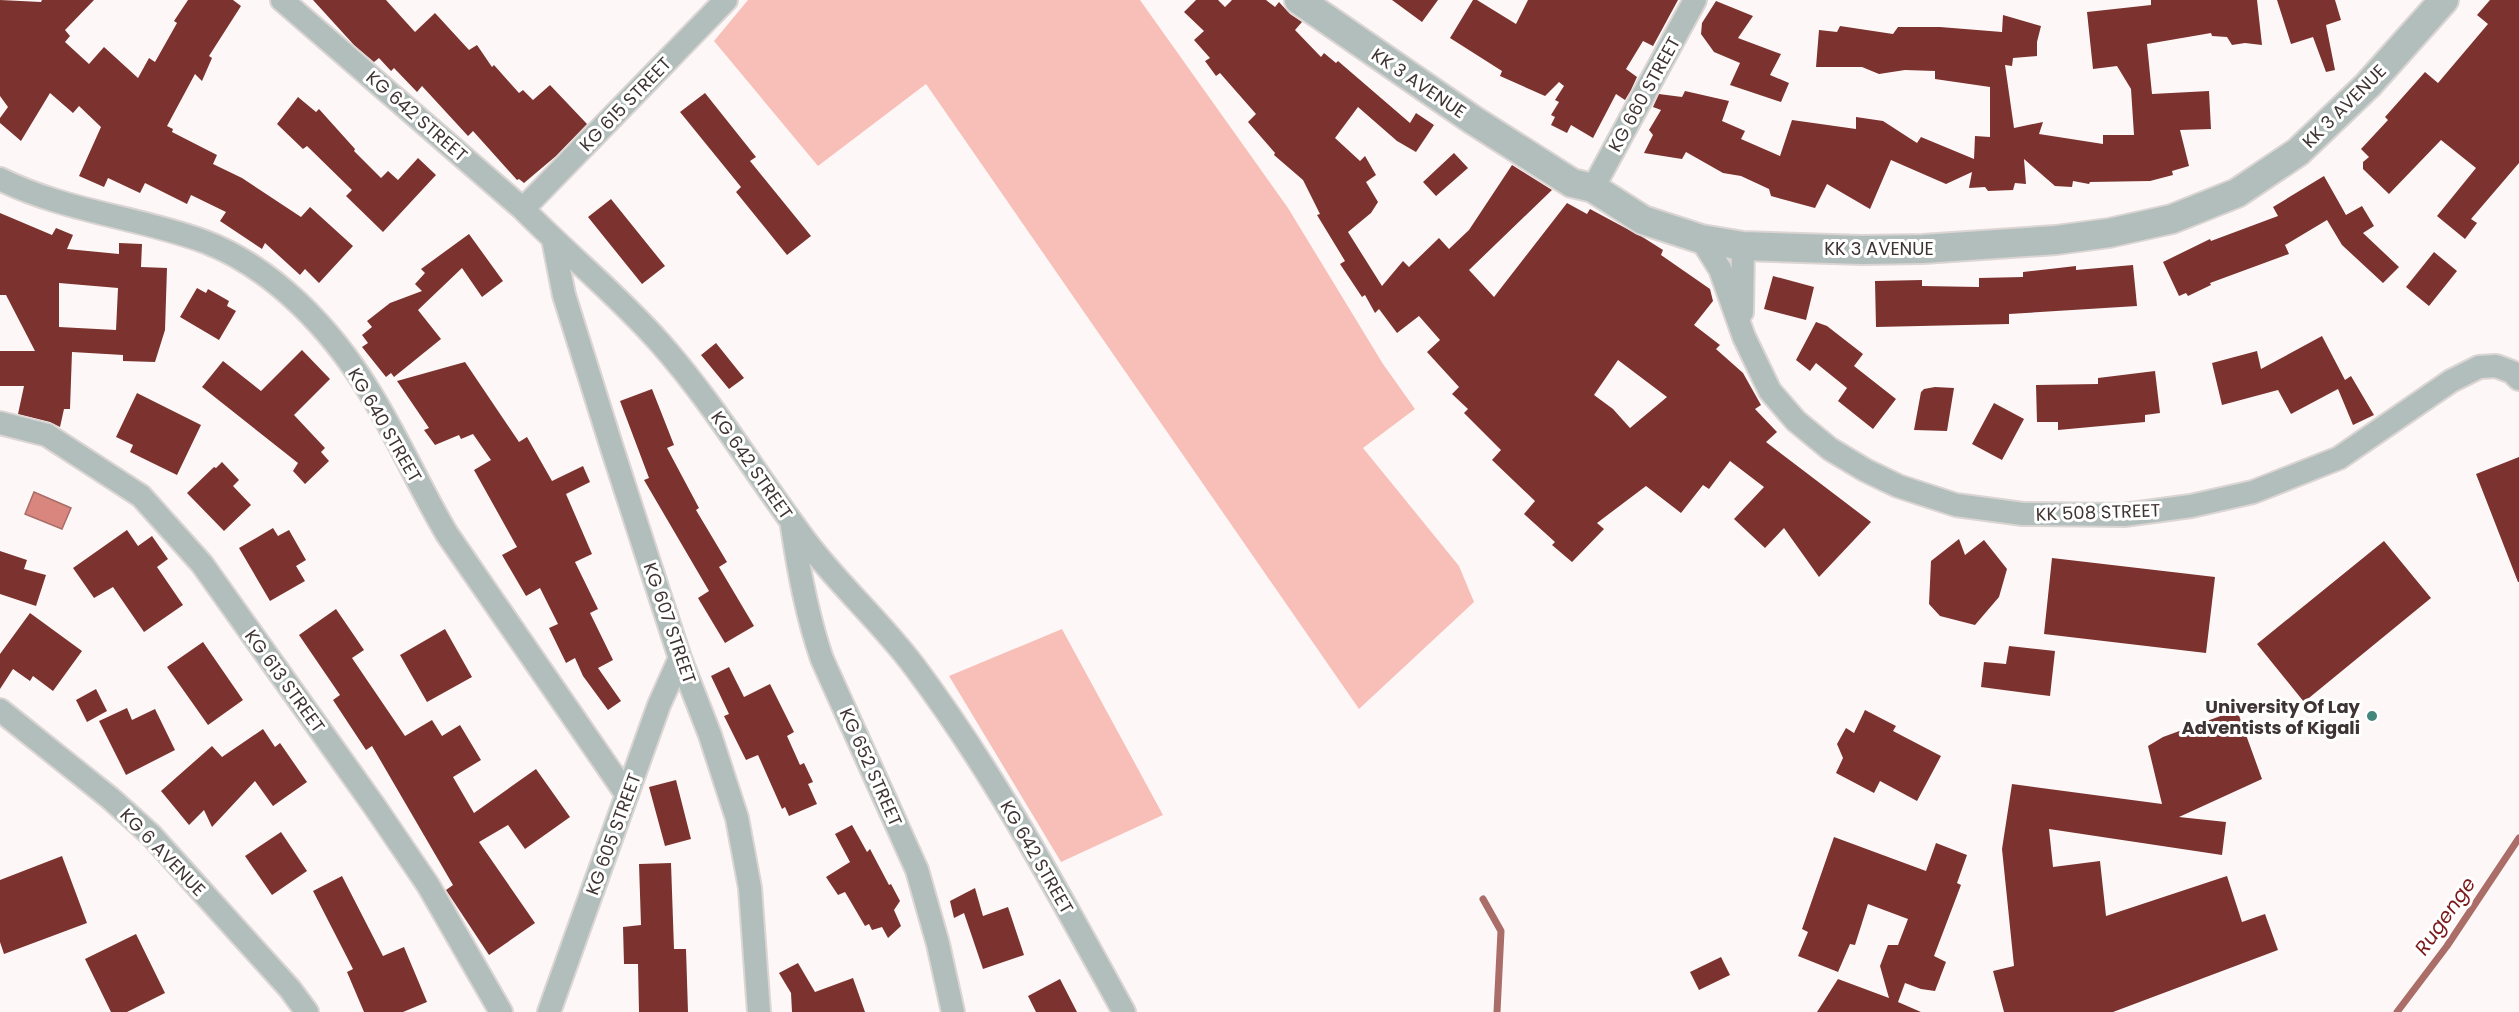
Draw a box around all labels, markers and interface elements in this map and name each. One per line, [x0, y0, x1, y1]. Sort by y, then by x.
street label: KG 660 STREET [1602, 32, 1686, 156]
street label: KK 3 AVENUE [1367, 42, 1471, 124]
street label: KG 615 STREET [574, 51, 677, 157]
street label: KK 3 AVENUE [2296, 58, 2392, 154]
street label: KG 642 STREET [361, 65, 473, 167]
street label: KK 3 AVENUE [1824, 236, 1934, 261]
street label: KG 640 STREET [342, 363, 428, 487]
street label: KG 642 STREET [705, 406, 799, 524]
street label: KK 508 STREET [2035, 497, 2161, 527]
street label: KG 607 STREET [638, 559, 702, 687]
street label: KG 613 STREET [239, 624, 331, 738]
place label: University Of Lay Adventists of Kigali [2182, 694, 2361, 740]
street label: KG 652 STREET [834, 704, 908, 830]
marker: University Of Lay Adventists of Kigali [2365, 709, 2379, 723]
street label: KG 605 STREET [579, 769, 647, 898]
street label: KG 642 STREET [994, 796, 1080, 918]
street label: KG 6 AVENUE [115, 803, 211, 901]
water label: Rugenge [2408, 871, 2482, 961]

